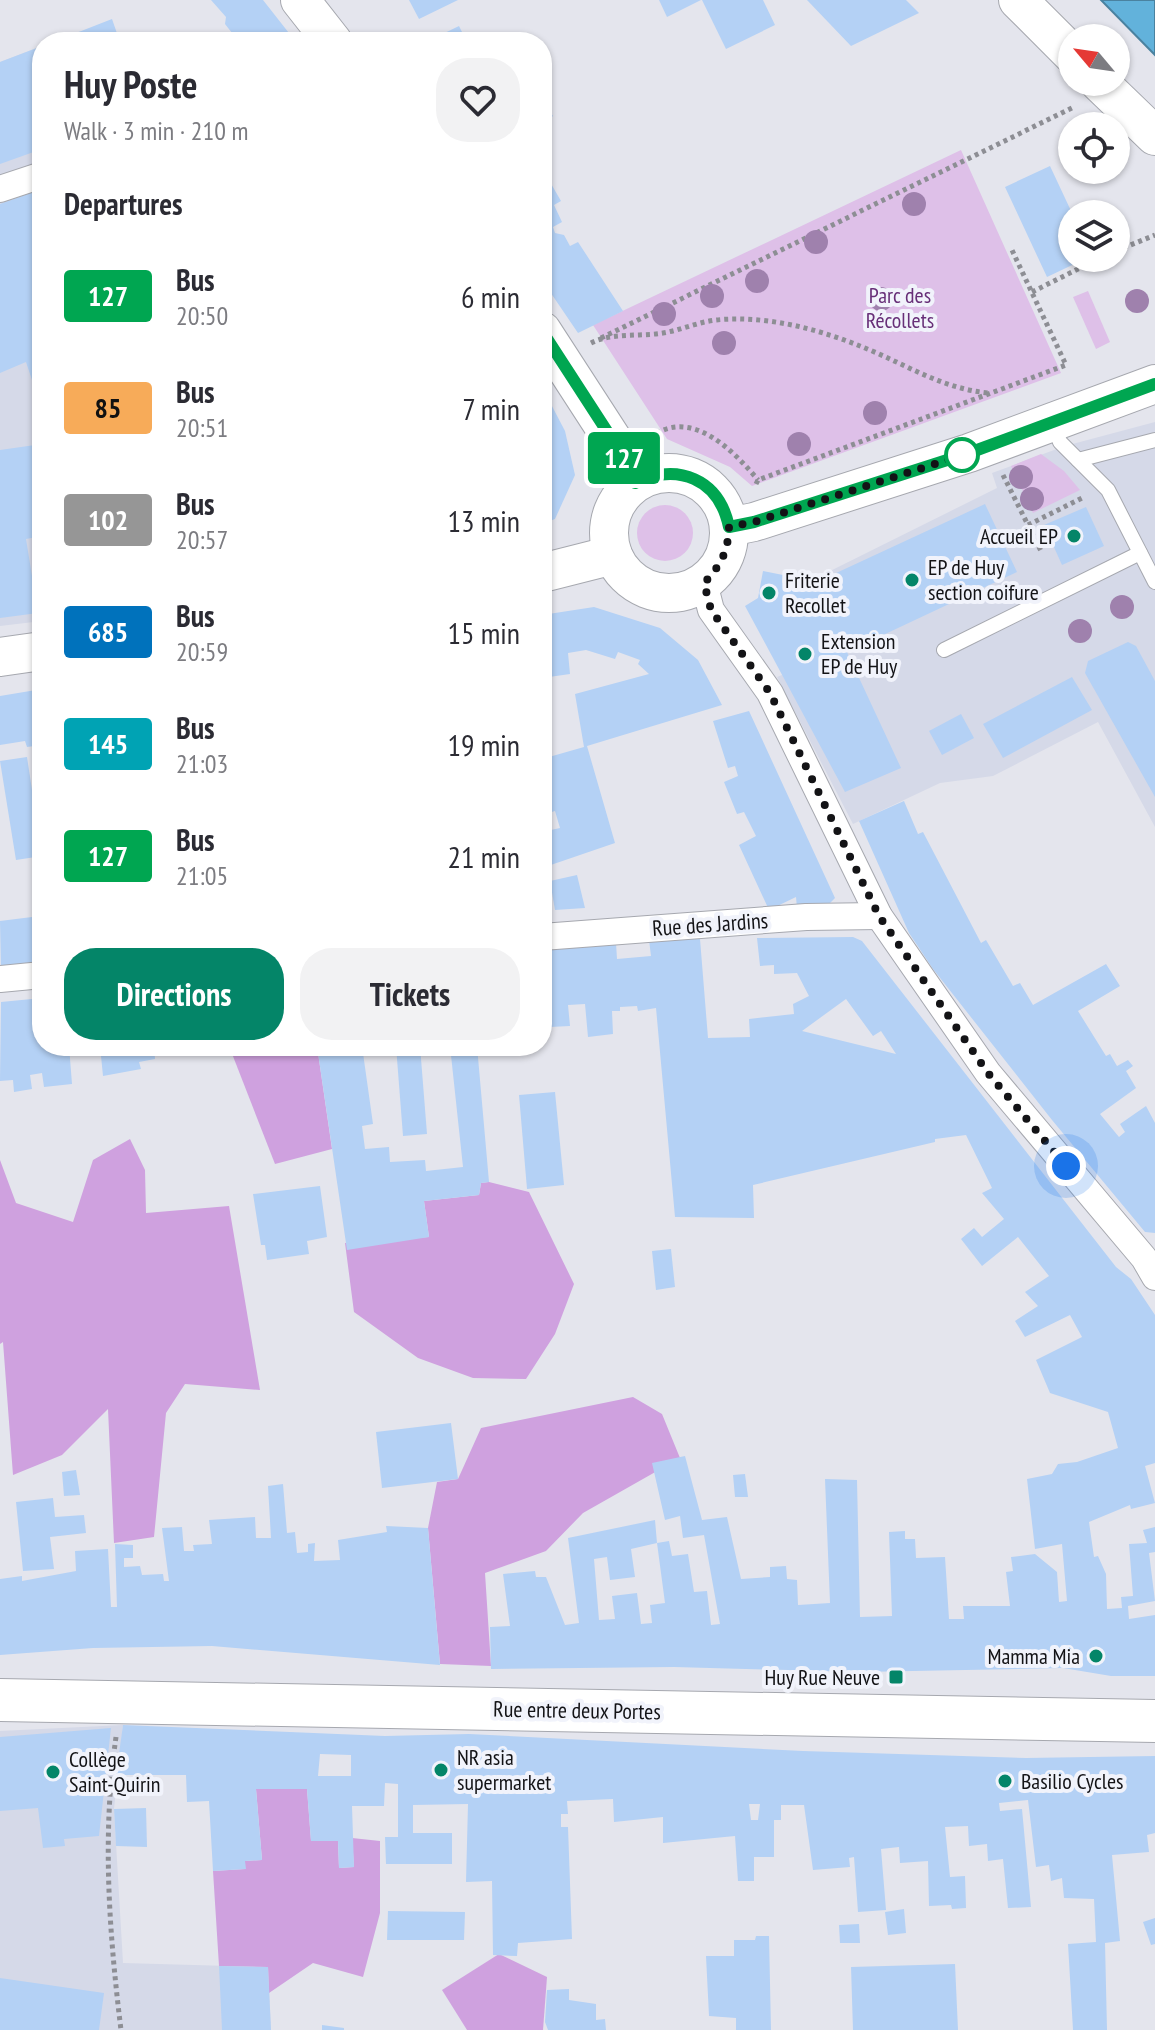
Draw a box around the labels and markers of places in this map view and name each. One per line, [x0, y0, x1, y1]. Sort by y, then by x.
unlabelled marker [945, 438, 979, 472]
place label: Accueil EP [980, 522, 1058, 550]
marker: Accueil EP [1065, 527, 1083, 545]
place label: EP de Huy section coifure [928, 553, 1039, 606]
place label: Friterie Recollet [785, 566, 846, 619]
marker: EP de Huy section coifure [903, 571, 921, 589]
marker: Friterie Recollet [760, 584, 778, 602]
place label: Extension EP de Huy [821, 627, 898, 680]
marker: Extension EP de Huy [796, 645, 814, 663]
place label: Mamma Mia [987, 1642, 1080, 1670]
marker: Mamma Mia [1087, 1647, 1105, 1665]
place label: Huy Rue Neuve [764, 1663, 880, 1691]
marker: Huy Rue Neuve [887, 1668, 905, 1686]
place label: NR asia supermarket [457, 1743, 551, 1796]
place label: Collège Saint-Quirin [69, 1745, 160, 1798]
marker: NR asia supermarket [432, 1761, 450, 1779]
marker: Collège Saint-Quirin [44, 1763, 62, 1781]
place label: Basilio Cycles [1021, 1767, 1123, 1795]
marker: Basilio Cycles [996, 1772, 1014, 1790]

